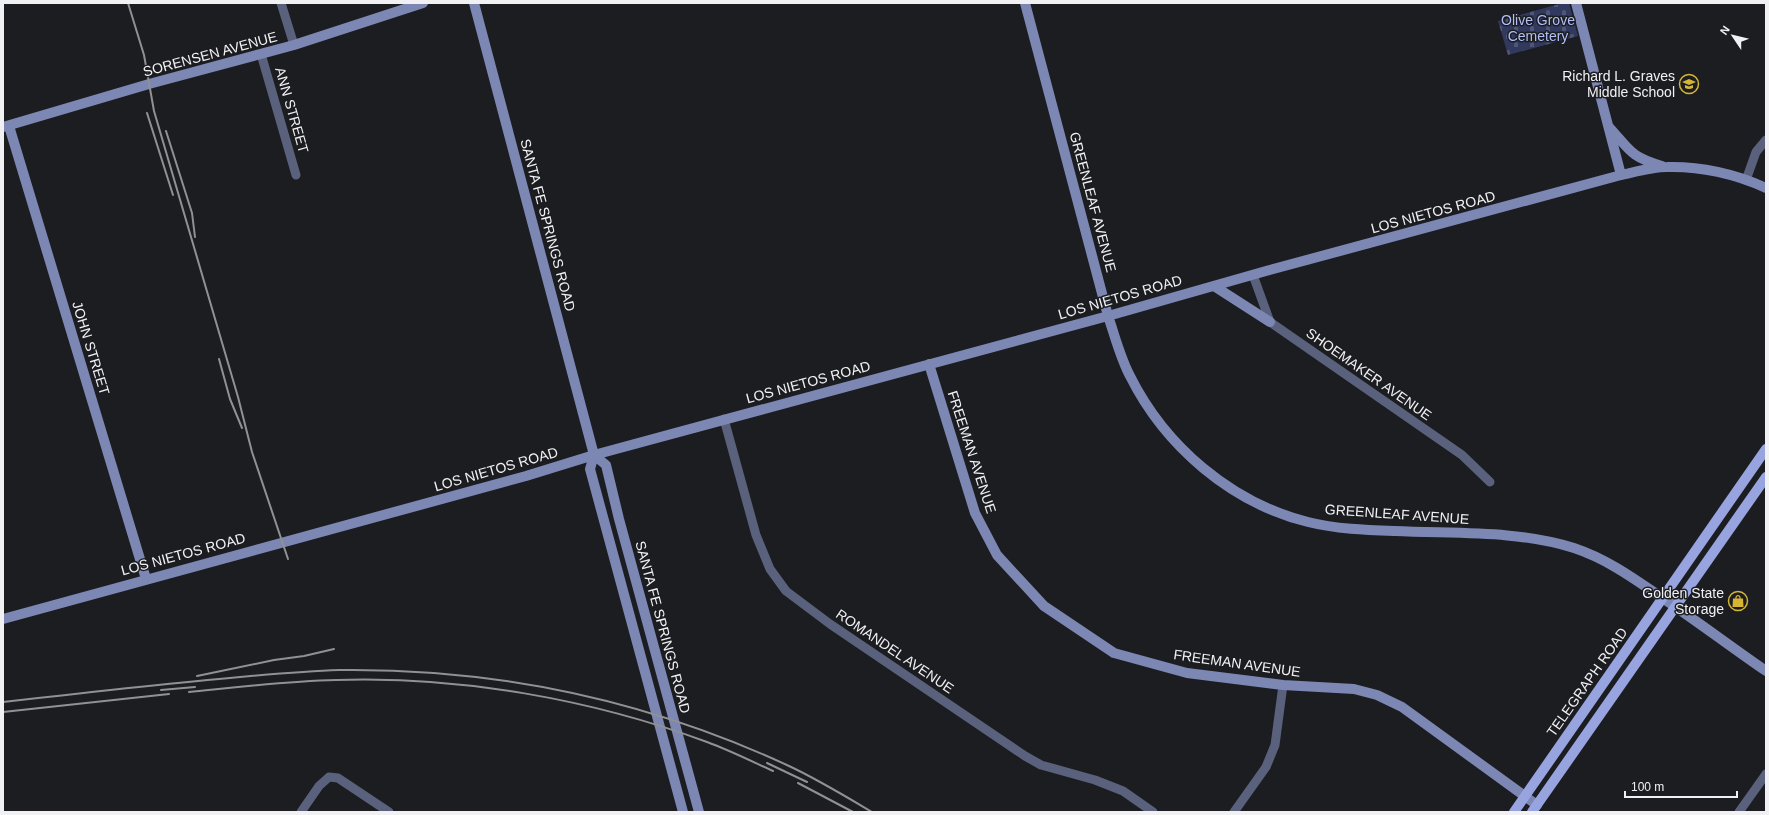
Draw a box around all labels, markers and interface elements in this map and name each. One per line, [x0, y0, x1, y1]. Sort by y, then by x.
park label: Olive Grove Cemetery [1501, 12, 1575, 44]
north arrow [1713, 16, 1753, 56]
text: N [1718, 24, 1732, 37]
street label: SORENSEN AVENUE [141, 28, 279, 80]
street label: ANN STREET [272, 65, 312, 155]
place label: Richard L. Graves Middle School [1562, 68, 1675, 100]
school or university icon: Richard L. Graves Middle School [1678, 73, 1700, 95]
street label: GREENLEAF AVENUE [1067, 130, 1119, 274]
street label: SANTA FE SPRINGS ROAD [517, 137, 579, 313]
street label: LOS NIETOS ROAD [1369, 188, 1497, 236]
street label: LOS NIETOS ROAD [1056, 272, 1184, 322]
street label: JOHN STREET [69, 299, 113, 397]
street label: SHOEMAKER AVENUE [1303, 325, 1435, 423]
street label: LOS NIETOS ROAD [744, 358, 872, 406]
street label: FREEMAN AVENUE [945, 389, 999, 515]
street label: LOS NIETOS ROAD [432, 444, 560, 494]
street label: GREENLEAF AVENUE [1324, 501, 1470, 527]
street label: LOS NIETOS ROAD [119, 530, 247, 578]
street label: SANTA FE SPRINGS ROAD [632, 539, 694, 715]
place label: Golden State Storage [1642, 585, 1724, 617]
shop icon: Golden State Storage [1727, 590, 1749, 612]
street label: ROMANDEL AVENUE [833, 606, 957, 696]
street label: TELEGRAPH ROAD [1543, 625, 1631, 739]
street label: FREEMAN AVENUE [1172, 646, 1302, 680]
scale bar [1625, 773, 1737, 799]
text: 100 m [1631, 780, 1664, 794]

